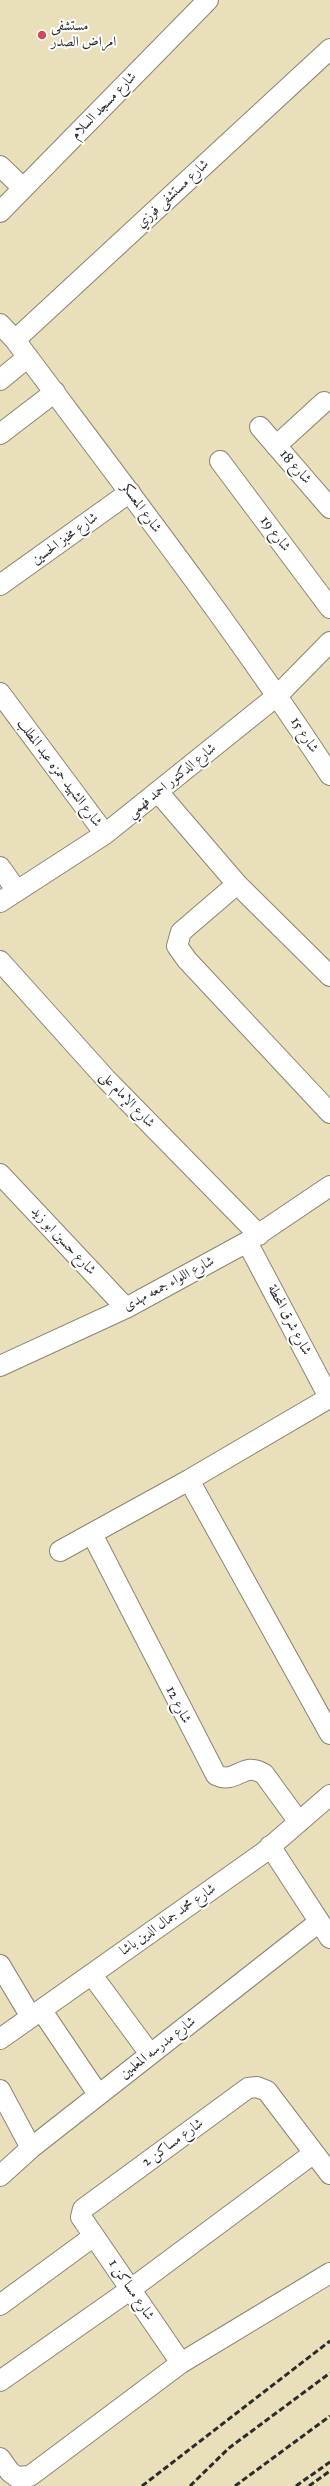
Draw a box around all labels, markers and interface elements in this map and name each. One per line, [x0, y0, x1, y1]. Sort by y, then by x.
place label: مستشفى امراض الصدر [51, 19, 116, 52]
marker: مستشفى امراض الصدر [36, 29, 48, 41]
street label: شارع مسجد السلام [68, 69, 140, 143]
street label: شارع مستشفى فوزي [133, 156, 213, 232]
street label: شارع 18 [275, 446, 315, 488]
street label: شارع المعسكر [117, 480, 165, 536]
street label: شارع مخبز الحسين [28, 509, 102, 569]
street label: شارع 19 [256, 513, 294, 555]
street label: شارع 15 [286, 714, 322, 756]
street label: شارع الشهيد حمزه عبد المطلب [13, 715, 105, 831]
street label: شارع الدكتور احمد فهمي [124, 740, 220, 822]
street label: شارع الإمام على [96, 1068, 158, 1132]
street label: شارع حسين ابو زيد [27, 1203, 99, 1279]
street label: شارع اللواء جمعه مهدى [121, 1253, 217, 1315]
street label: شارع شرق المحطة [263, 1282, 315, 1358]
street label: شارع 12 [161, 1683, 195, 1727]
street label: شارع محمد جمال الدين باشا [117, 1880, 219, 1960]
street label: شارع مدرسه المعلمين [117, 2013, 199, 2083]
street label: شارع مساكن 2 [139, 2115, 207, 2171]
street label: شارع مساكن 1 [104, 2256, 158, 2324]

